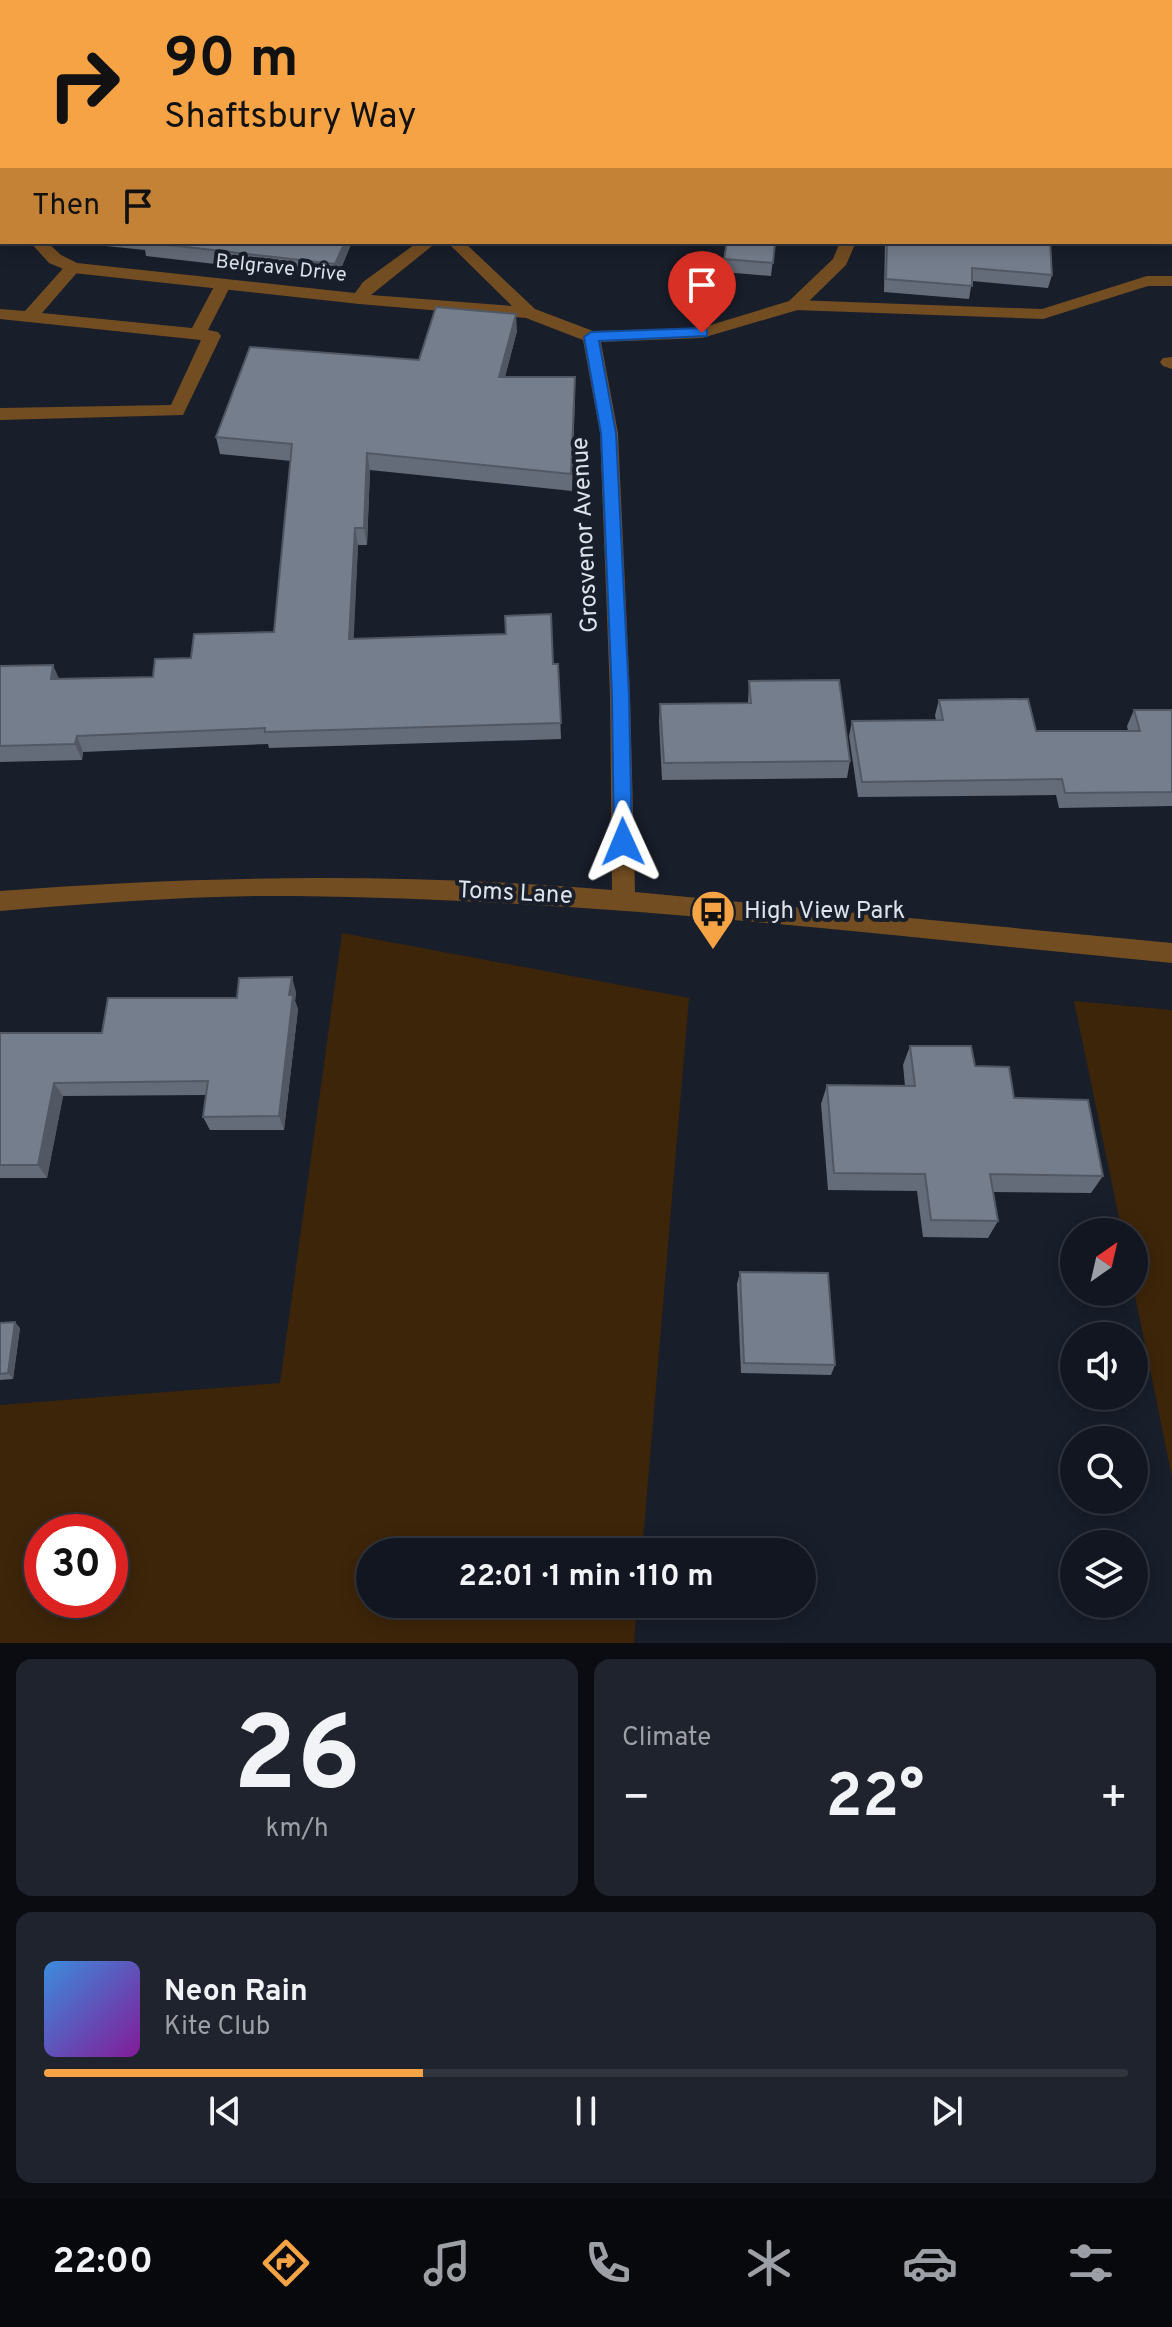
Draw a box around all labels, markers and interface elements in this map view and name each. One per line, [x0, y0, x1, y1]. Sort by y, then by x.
text: 90 m [164, 26, 299, 96]
icon: right [32, 32, 136, 136]
text: Shaftsbury Way [164, 95, 417, 141]
icon: arrive [116, 184, 160, 228]
text: Then [32, 188, 100, 225]
street label: Belgrave Drive [214, 249, 348, 289]
pin [668, 251, 736, 333]
icon: arrive [680, 263, 724, 307]
street label: Grosvenor Avenue [566, 436, 606, 634]
position arrow [581, 800, 665, 884]
street label: Toms Lane [457, 876, 573, 912]
bus stop icon: High View Park [689, 888, 737, 951]
place label: High View Park [744, 897, 905, 927]
north arrow [1060, 1218, 1148, 1306]
map controls [1060, 1218, 1148, 1618]
button: sound [1060, 1322, 1148, 1410]
button: search [1060, 1426, 1148, 1514]
speed limit sign: 30 [24, 1514, 128, 1618]
button: layers [1060, 1530, 1148, 1618]
text: 22:01 · 1 min · 110 m [458, 1559, 714, 1596]
text: 26 [233, 1695, 361, 1827]
text: Climate [622, 1722, 711, 1755]
text: 22° [826, 1762, 924, 1838]
text: − [622, 1772, 650, 1828]
text: + [1100, 1772, 1128, 1828]
text: km/h [265, 1813, 329, 1846]
text: Neon Rain [164, 1974, 308, 2011]
text: Kite Club [164, 2011, 270, 2044]
icon: previous [203, 2089, 247, 2133]
icon: pause [564, 2089, 608, 2133]
icon: next [925, 2089, 969, 2133]
icon: directions [258, 2235, 314, 2291]
icon: music [419, 2235, 475, 2291]
icon: phone [580, 2235, 636, 2291]
icon: climate [741, 2235, 797, 2291]
icon: car [902, 2235, 958, 2291]
icon: filters [1063, 2235, 1119, 2291]
text: 22:00 [53, 2240, 153, 2286]

